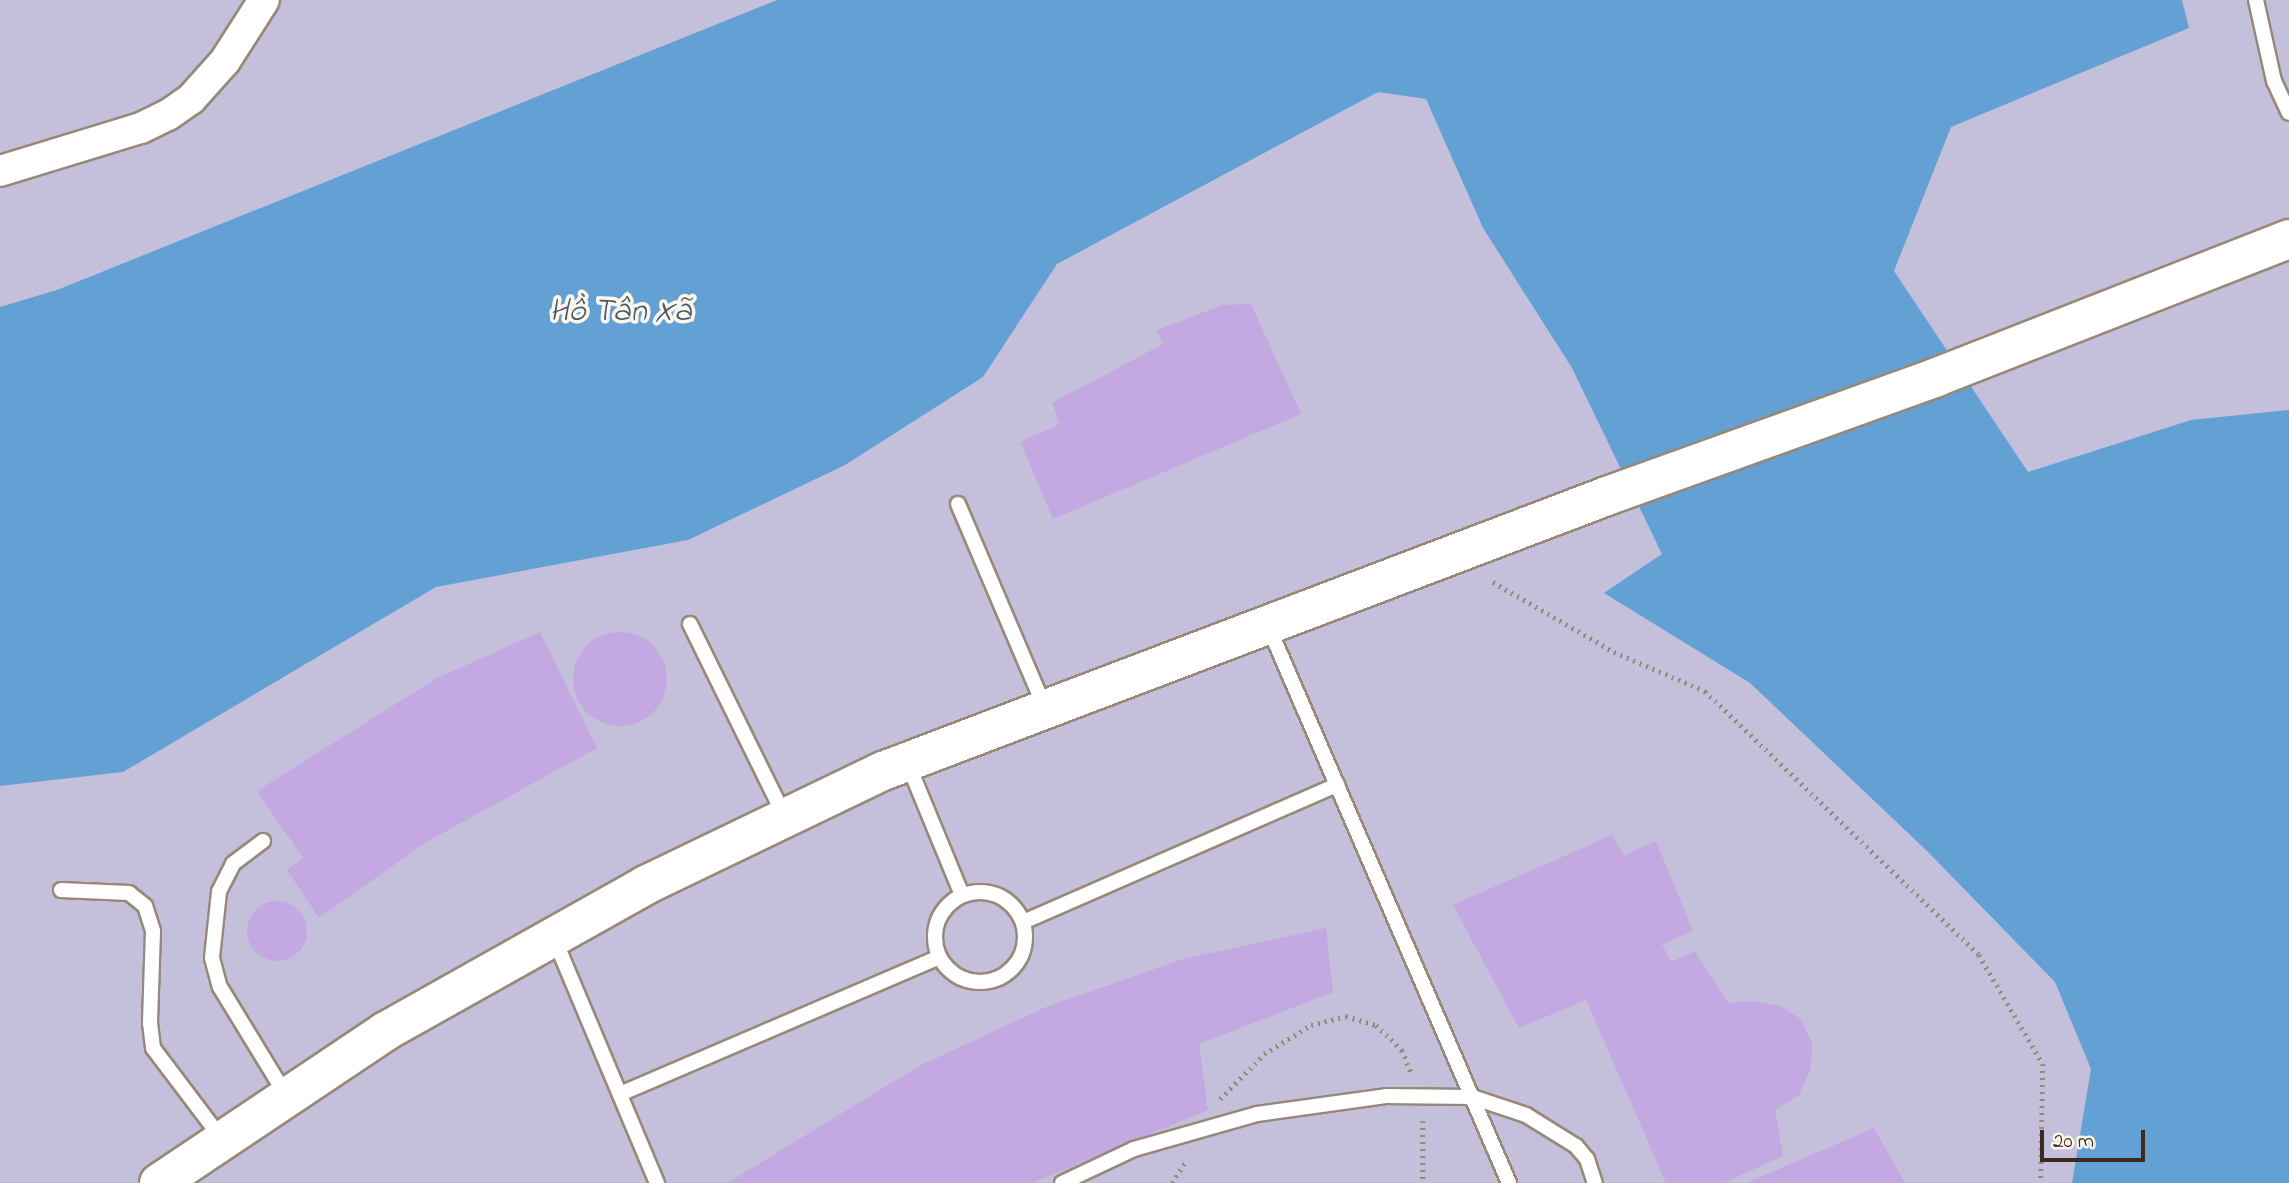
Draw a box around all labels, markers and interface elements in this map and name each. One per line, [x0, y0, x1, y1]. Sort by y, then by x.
water label: Hồ Tân Xã [549, 293, 691, 333]
scale bar [2044, 1116, 2149, 1160]
text: 20 m [2053, 1127, 2094, 1157]

